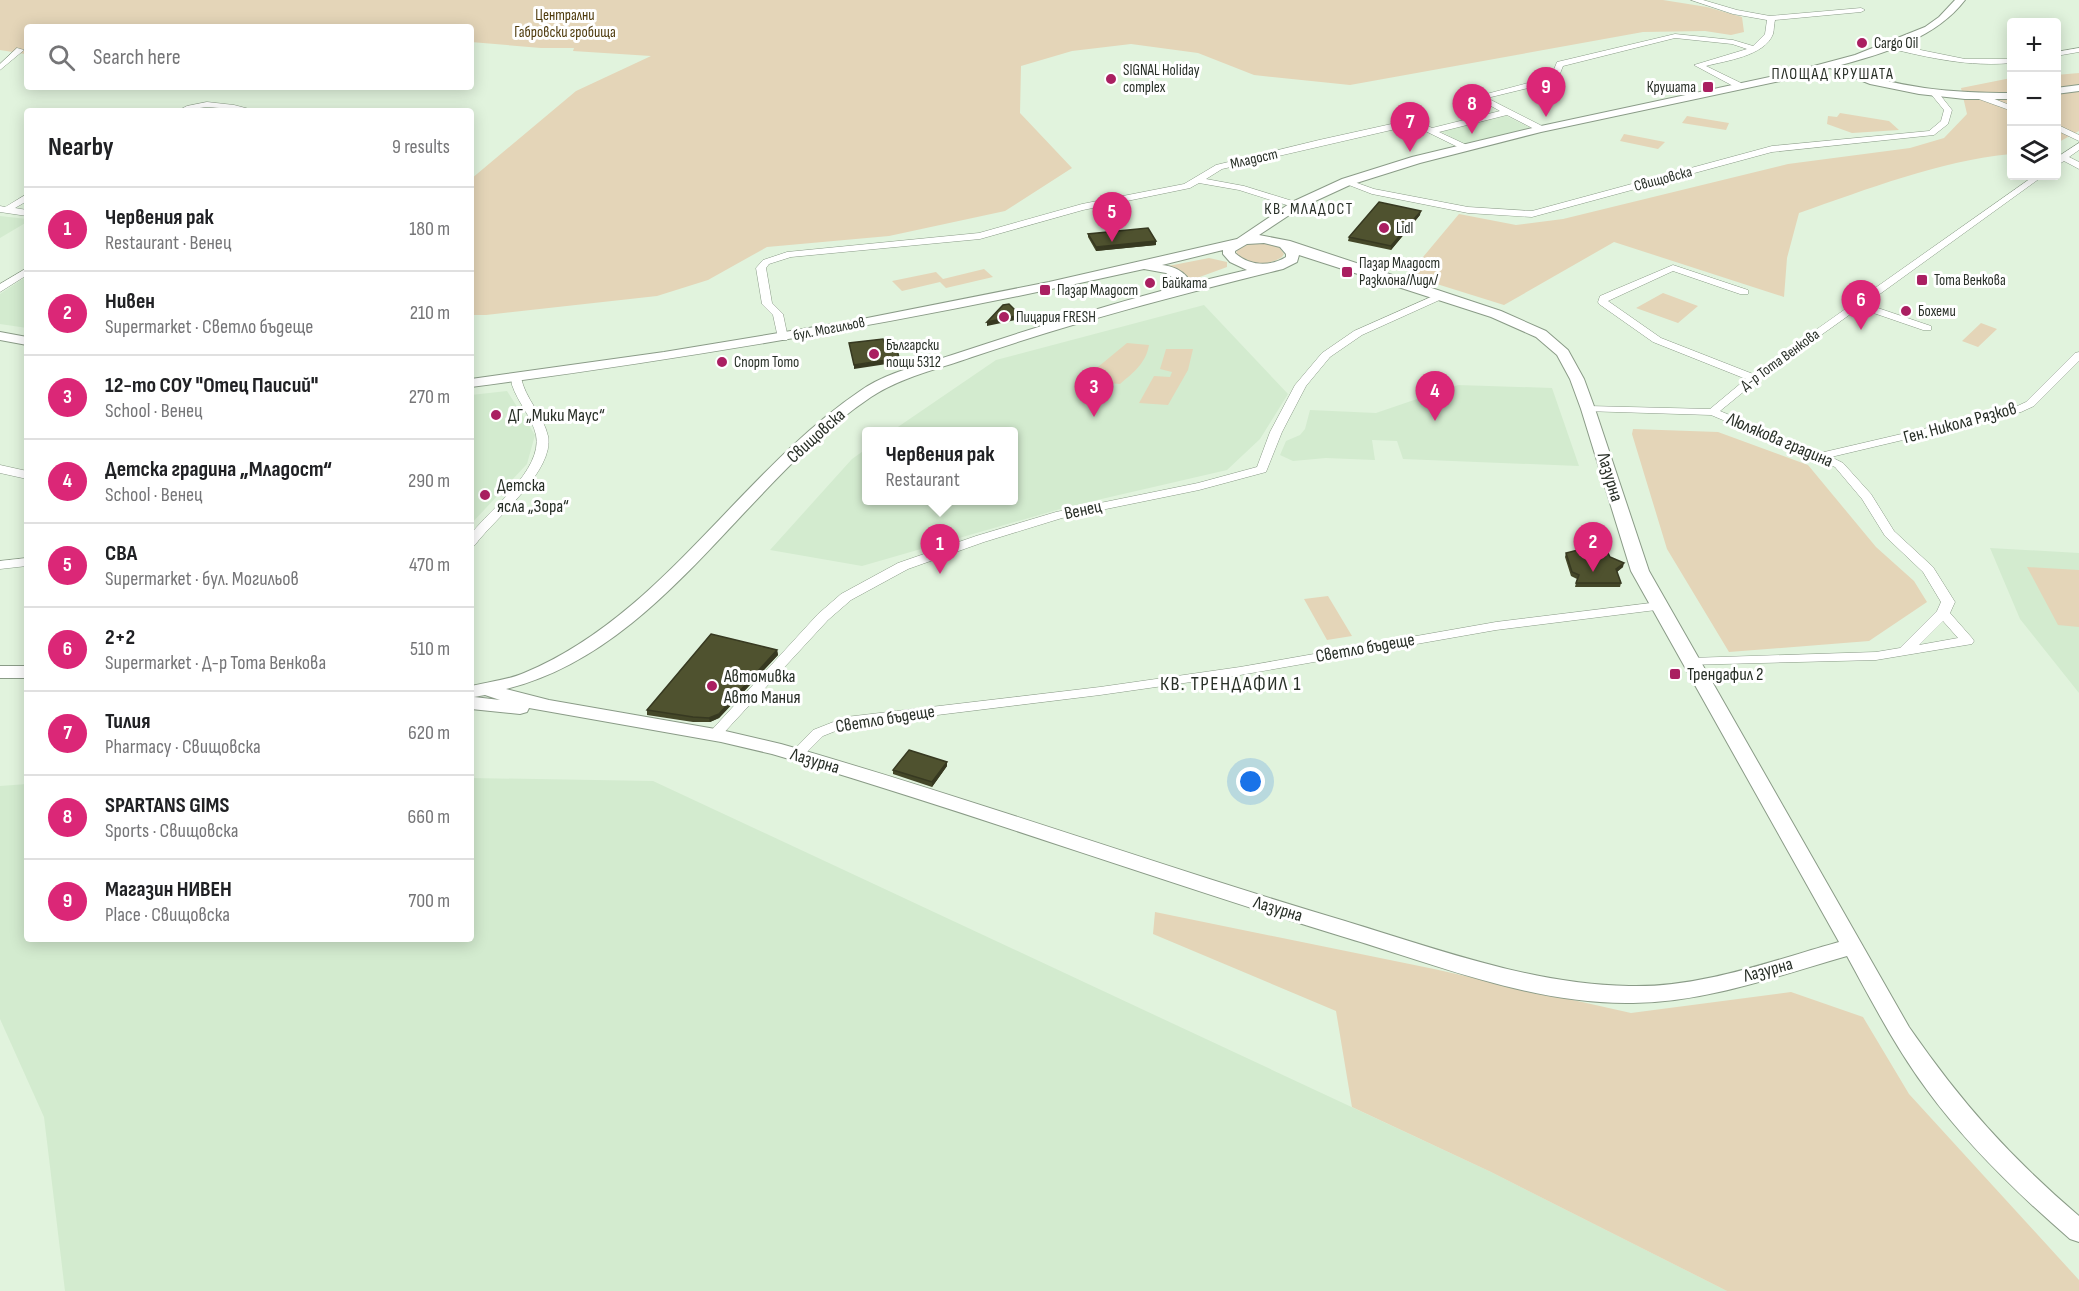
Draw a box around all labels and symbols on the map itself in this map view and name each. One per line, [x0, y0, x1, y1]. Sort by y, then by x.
park label: Централни Габровски гробища [514, 6, 616, 42]
place label: Cargo Oil [1874, 34, 1918, 53]
marker: Cargo Oil [1855, 36, 1869, 50]
place label: SIGNAL Holiday complex [1123, 61, 1200, 97]
district label: ПЛОЩАД КРУШАТА [1772, 65, 1894, 84]
pin: 9 [1526, 68, 1566, 117]
marker: SIGNAL Holiday complex [1104, 72, 1118, 86]
place label: Крушата [1647, 78, 1696, 97]
marker: Крушата [1701, 80, 1715, 94]
pin: 8 [1452, 84, 1492, 134]
pin: 7 [1390, 102, 1430, 152]
street label: Младост [1228, 144, 1280, 174]
street label: Свищовска [1632, 162, 1694, 196]
pin: 5 [1092, 192, 1132, 242]
district label: КВ. МЛАДОСТ [1264, 200, 1354, 219]
place label: Lidl [1396, 219, 1413, 238]
marker: Lidl [1377, 221, 1391, 235]
place label: Пазар Младост Разклона/Лидл/ [1359, 254, 1440, 290]
marker: Пазар Младост Разклона/Лидл/ [1340, 265, 1354, 279]
place label: Тота Венкова [1934, 271, 2006, 290]
marker: Тота Венкова [1915, 273, 1929, 287]
place label: Байката [1162, 274, 1208, 293]
marker: Байката [1143, 276, 1157, 290]
pin: 6 [1842, 280, 1880, 330]
place label: Пазар Младост [1057, 281, 1138, 300]
marker: Пазар Младост [1038, 283, 1052, 297]
place label: Бохеми [1918, 302, 1956, 321]
marker: Бохеми [1899, 304, 1913, 318]
place label: Пицария FRESH [1016, 308, 1096, 327]
marker: Пицария FRESH [997, 310, 1011, 324]
street label: бул. Могильов [792, 313, 866, 345]
street label: Д-р Тота Венкова [1737, 325, 1823, 395]
place label: Български пощи 5312 [886, 336, 941, 372]
marker: Български пощи 5312 [867, 347, 881, 361]
place label: Спорт Тото [734, 353, 799, 372]
marker: Спорт Тото [715, 355, 729, 369]
pin: 3 [1074, 368, 1114, 417]
pin: 4 [1416, 372, 1454, 421]
street label: Ген. Никола Рязков [1901, 398, 2019, 448]
street label: Свищовска [783, 404, 849, 468]
place label: ДГ „Мики Маус“ [508, 405, 605, 426]
marker: ДГ „Мики Маус“ [489, 408, 503, 422]
street label: Люлякова градина [1723, 408, 1836, 472]
street label: Лазурна [1592, 449, 1627, 504]
place label: Детска ясла „Зора“ [497, 475, 569, 517]
marker: Детска ясла „Зора“ [478, 488, 492, 502]
street label: Венец [1062, 496, 1104, 524]
pin: 2 [1574, 522, 1612, 572]
pin: 1 [920, 524, 960, 574]
street label: Светло бъдеще [1314, 629, 1416, 667]
place label: Трендафил 2 [1687, 664, 1763, 685]
place label: Автомивка Авто Мания [723, 666, 801, 708]
marker: Трендафил 2 [1668, 667, 1682, 681]
district label: КВ. ТРЕНДАФИЛ 1 [1160, 672, 1302, 696]
marker: Автомивка Авто Мания [705, 679, 719, 693]
street label: Светло бъдеще [834, 701, 936, 737]
street label: Лазурна [787, 743, 842, 778]
your location [1236, 767, 1265, 796]
street label: Лазурна [1250, 891, 1305, 926]
street label: Лазурна [1740, 953, 1795, 987]

